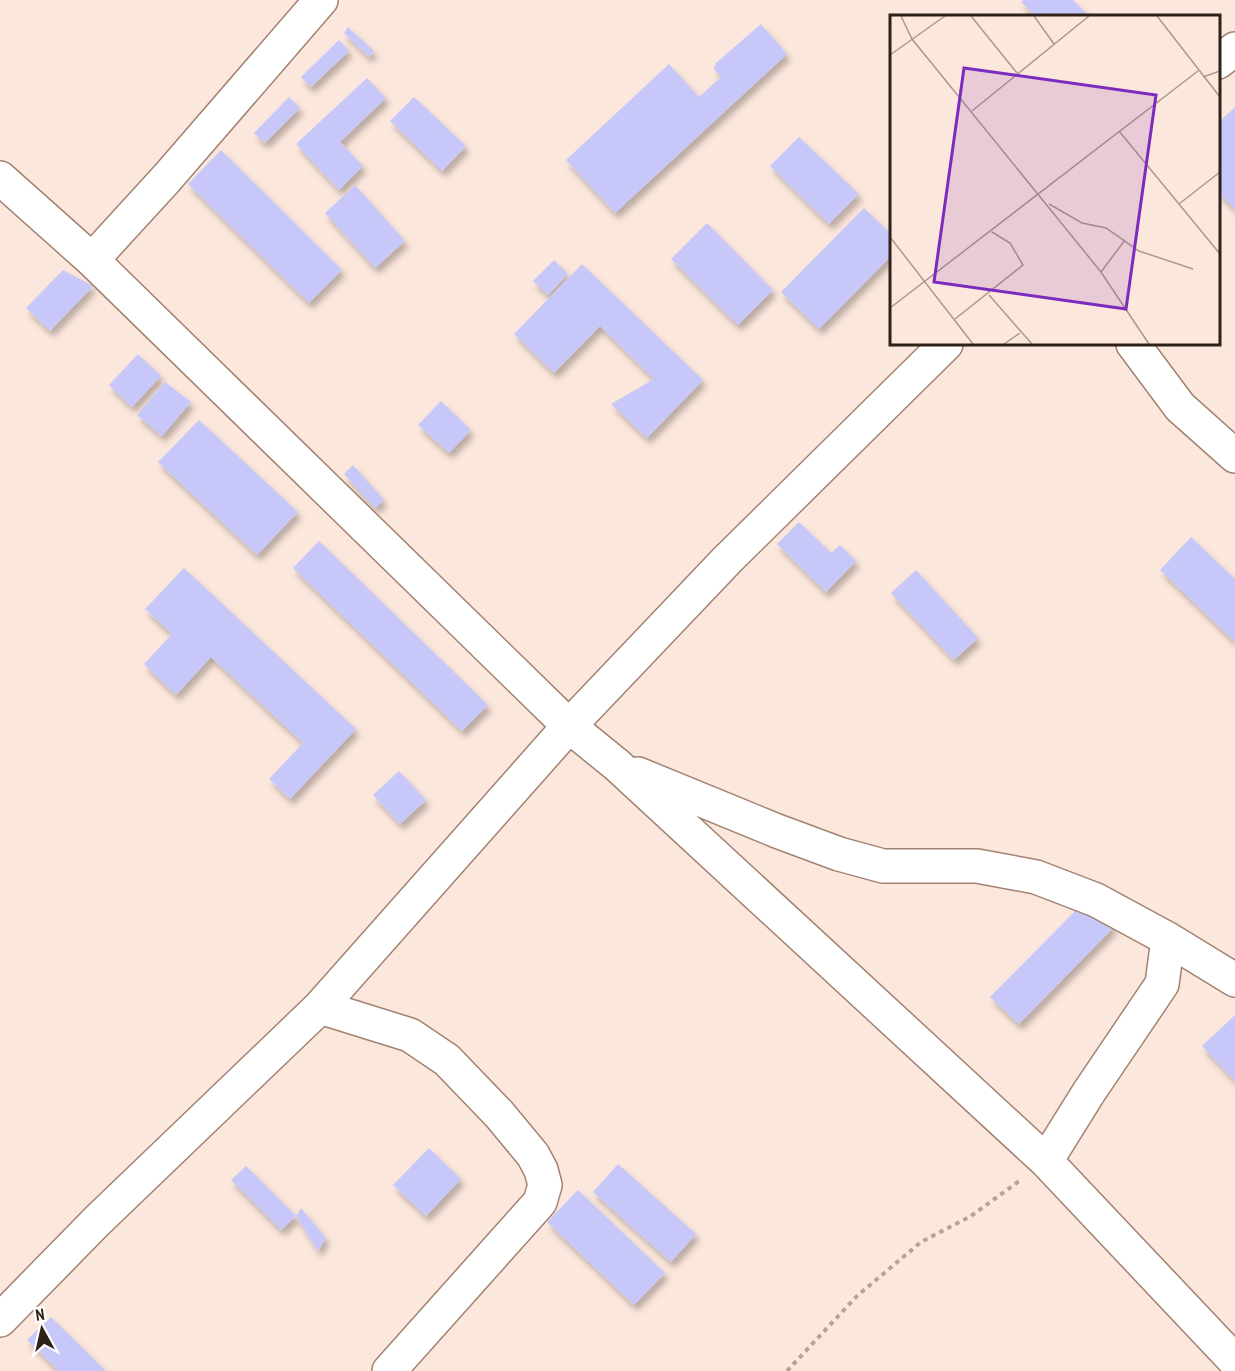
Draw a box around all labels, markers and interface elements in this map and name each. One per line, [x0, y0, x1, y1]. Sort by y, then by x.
inset map [890, 15, 1220, 345]
north arrow [12, 1299, 72, 1359]
text: N [34, 1304, 46, 1325]

